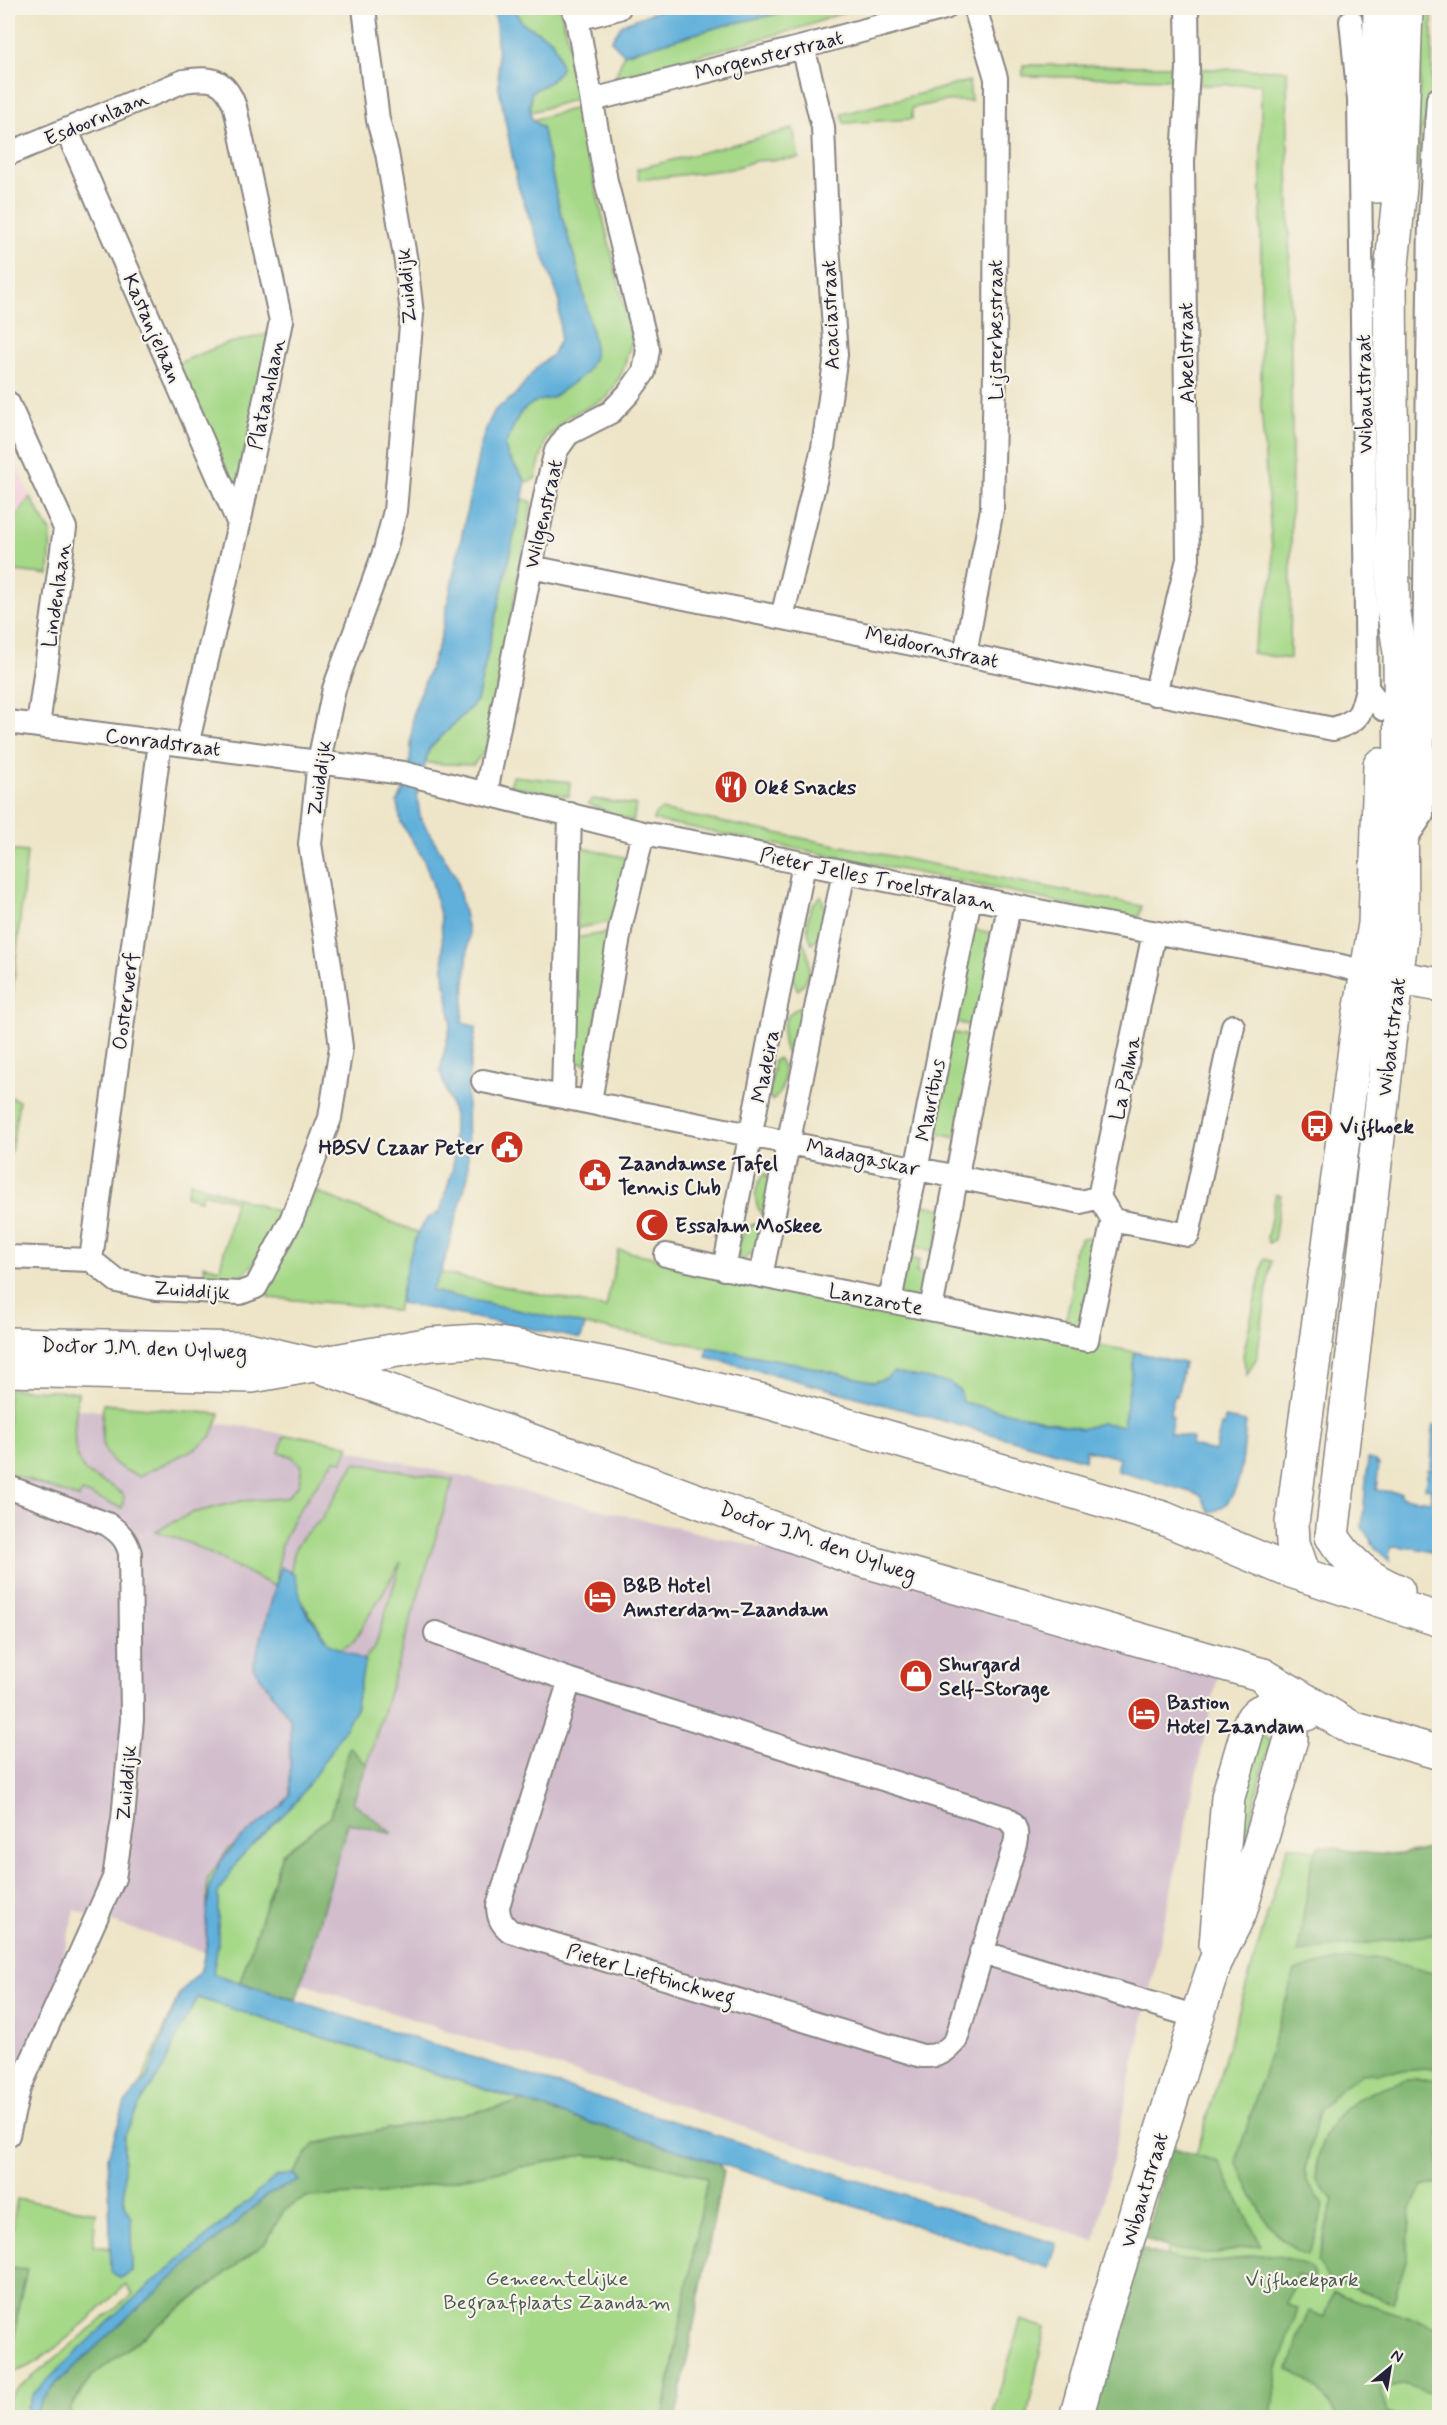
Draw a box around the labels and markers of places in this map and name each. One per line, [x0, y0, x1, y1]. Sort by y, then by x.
restaurant icon: Oké Snacks [713, 769, 749, 805]
place label: Oké Snacks [754, 774, 857, 802]
bus stop icon: Vijfhoek [1299, 1108, 1335, 1144]
place label: Vijfhoek [1340, 1113, 1414, 1141]
public building icon: HBSV Czaar Peter [489, 1129, 525, 1165]
place label: HBSV Czaar Peter [319, 1134, 484, 1162]
place label: Zaandamse Tafel Tennis Club [618, 1150, 778, 1202]
public building icon: Zaandamse Tafel Tennis Club [577, 1157, 613, 1193]
mosque icon: Essalam Moskee [634, 1207, 670, 1243]
place label: Essalam Moskee [675, 1212, 822, 1240]
place label: B&B Hotel Amsterdam-Zaandam [623, 1572, 829, 1624]
hotel icon: B&B Hotel Amsterdam-Zaandam [582, 1579, 618, 1615]
place label: Shurgard Self-Storage [939, 1651, 1050, 1703]
shop icon: Shurgard Self-Storage [898, 1658, 934, 1694]
place label: Bastion Hotel Zaandam [1167, 1689, 1305, 1741]
hotel icon: Bastion Hotel Zaandam [1126, 1696, 1162, 1732]

